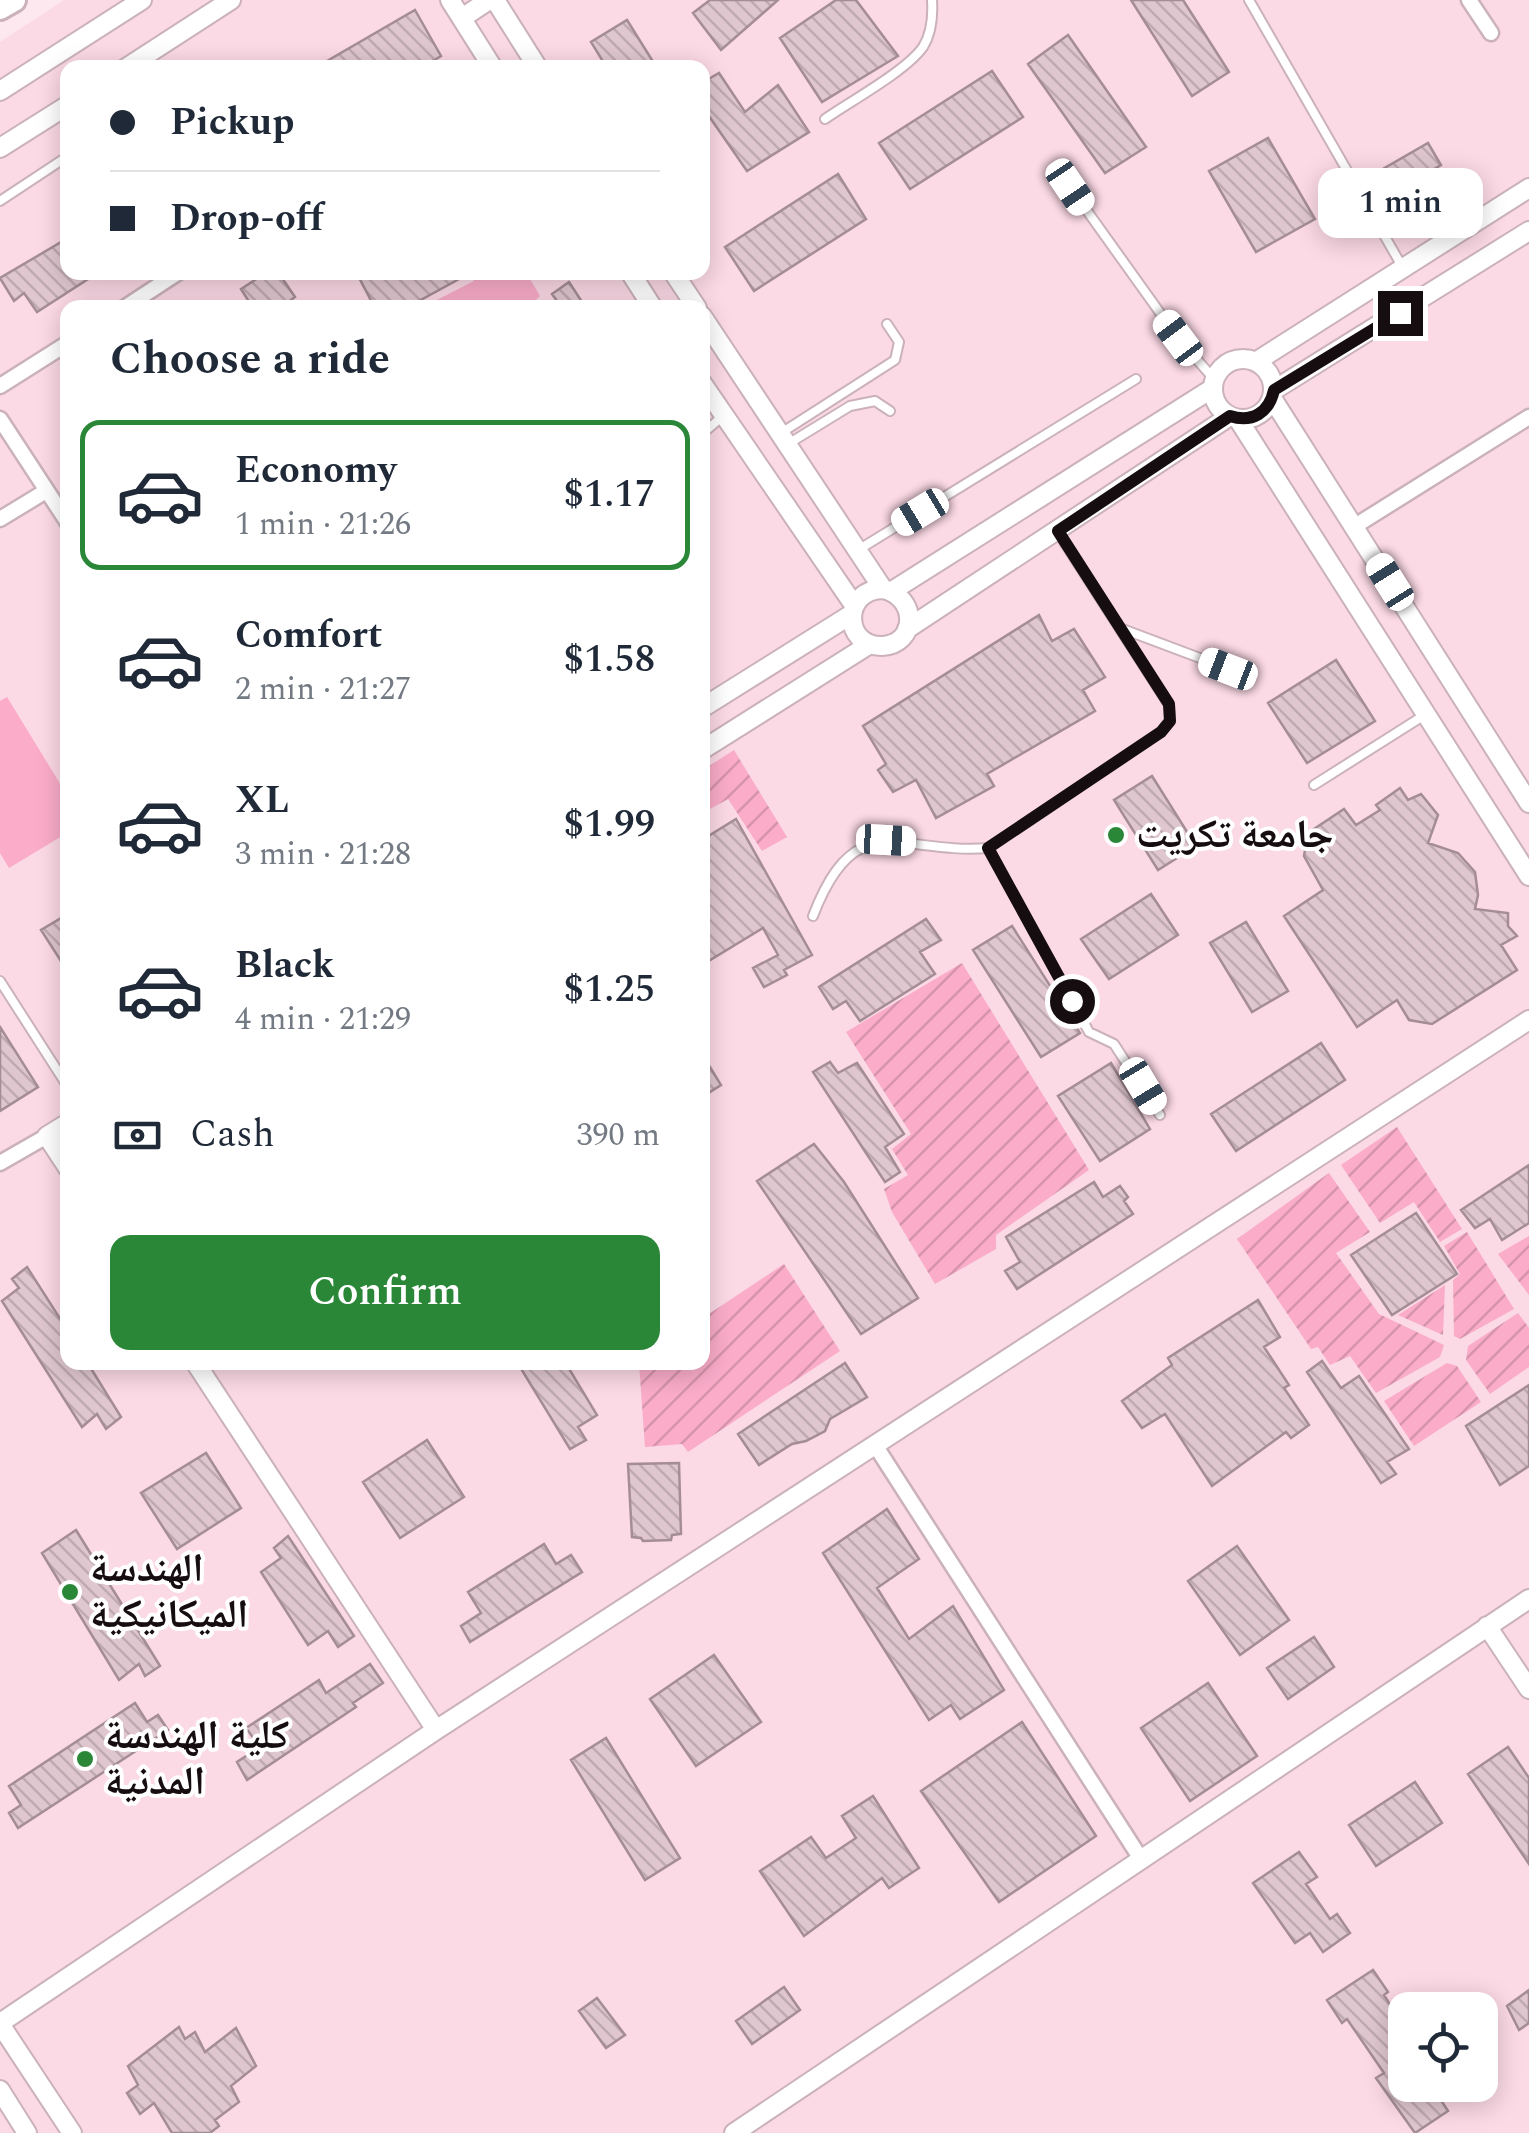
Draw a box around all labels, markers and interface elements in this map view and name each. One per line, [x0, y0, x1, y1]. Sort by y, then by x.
text: Pickup [170, 94, 294, 152]
car [1041, 154, 1099, 220]
callout: 1 min [1318, 168, 1482, 238]
text: 1 min [1359, 178, 1442, 227]
text: Drop-off [170, 190, 324, 248]
route end [1378, 291, 1423, 336]
car [1148, 305, 1208, 371]
text: Choose a ride [110, 325, 390, 394]
text: Economy [235, 442, 396, 500]
icon: car [115, 450, 205, 540]
text: $1.17 [564, 466, 655, 524]
car [887, 484, 953, 540]
text: 1 min · 21:26 [235, 500, 411, 549]
car [1361, 549, 1419, 615]
text: Comfort [235, 607, 382, 665]
icon: car [115, 615, 205, 705]
text: $1.58 [564, 631, 655, 689]
car [1195, 644, 1261, 694]
text: 2 min · 21:27 [235, 665, 411, 714]
text: XL [235, 772, 289, 830]
icon: car [115, 780, 205, 870]
text: $1.99 [564, 796, 655, 854]
place label: جامعة تكريت [1136, 805, 1334, 866]
car [855, 823, 917, 857]
marker: جامعة تكريت [1105, 824, 1127, 846]
text: 3 min · 21:28 [235, 830, 411, 879]
text: Black [235, 937, 335, 995]
icon: car [115, 945, 205, 1035]
text: $1.25 [564, 961, 655, 1019]
route start [1050, 979, 1095, 1024]
text: 4 min · 21:29 [235, 995, 411, 1044]
car [1115, 1053, 1171, 1119]
text: Cash [190, 1106, 275, 1164]
icon: cash [110, 1108, 165, 1163]
text: 390 m [576, 1111, 660, 1160]
button: Confirm [110, 1235, 660, 1350]
place label: الهندسة الميكانيكية [90, 1539, 248, 1646]
marker: الهندسة الميكانيكية [59, 1581, 81, 1603]
place label: كلية الهندسة المدنية [105, 1706, 289, 1813]
marker: كلية الهندسة المدنية [74, 1748, 96, 1770]
map controls [1388, 1992, 1498, 2102]
button: locate [1388, 1992, 1498, 2102]

